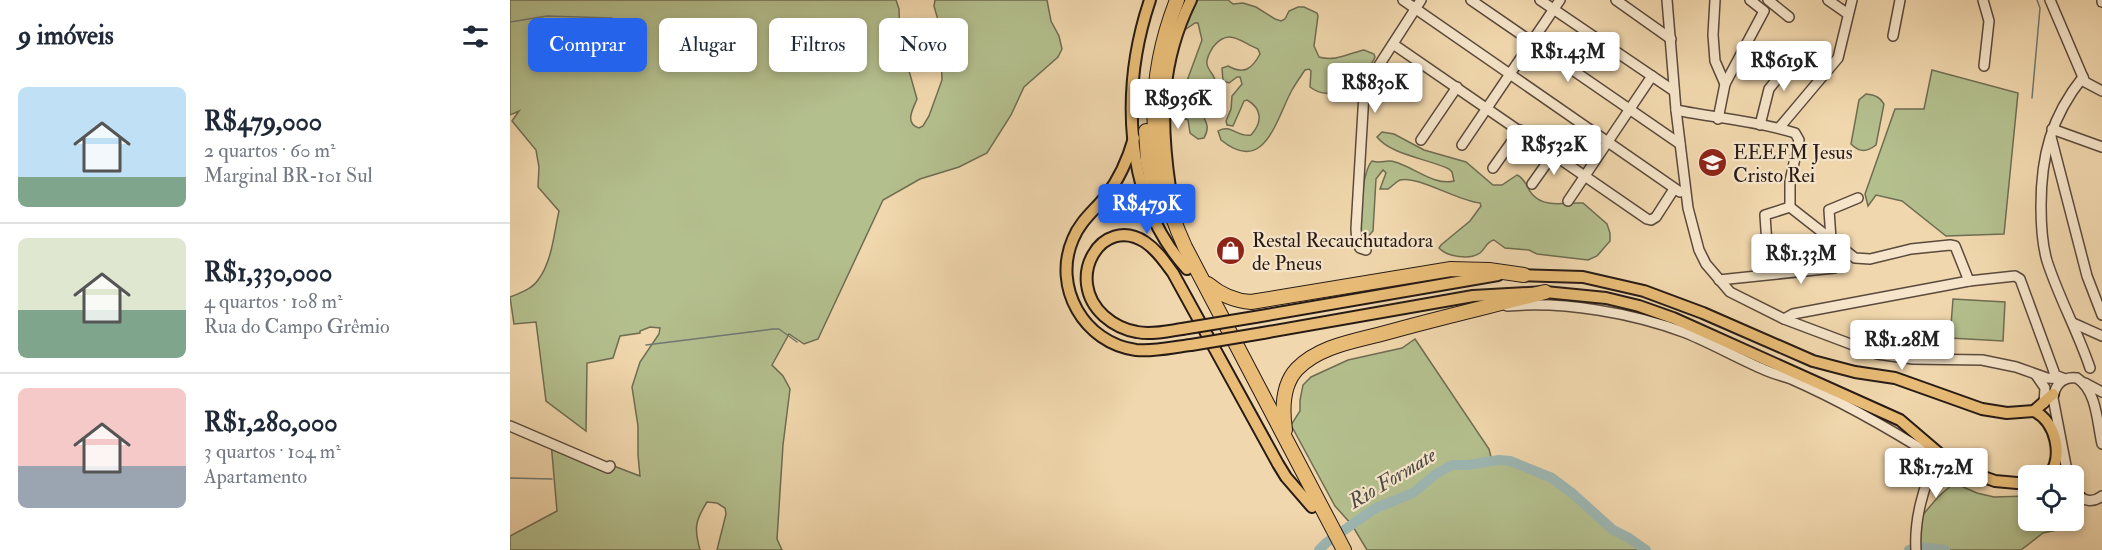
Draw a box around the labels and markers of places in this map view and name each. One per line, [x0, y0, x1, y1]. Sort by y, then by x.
pin: R$1.43M [1513, 32, 1623, 83]
pin: R$619K [1735, 41, 1833, 92]
pin: R$830K [1326, 63, 1424, 114]
pin: R$936K [1129, 79, 1227, 130]
pin: R$532K [1505, 125, 1603, 176]
place label: EEEFM Jesus Cristo Rei [1733, 140, 1853, 188]
school or university icon: EEEFM Jesus Cristo Rei [1696, 147, 1728, 179]
pin: R$479K [1098, 184, 1196, 235]
place label: Restal Recauchutadora de Pneus [1252, 228, 1434, 276]
pin: R$1.33M [1746, 234, 1856, 285]
shop icon: Restal Recauchutadora de Pneus [1215, 235, 1247, 267]
pin: R$1.28M [1847, 320, 1957, 371]
pin: R$1.72M [1881, 448, 1991, 499]

